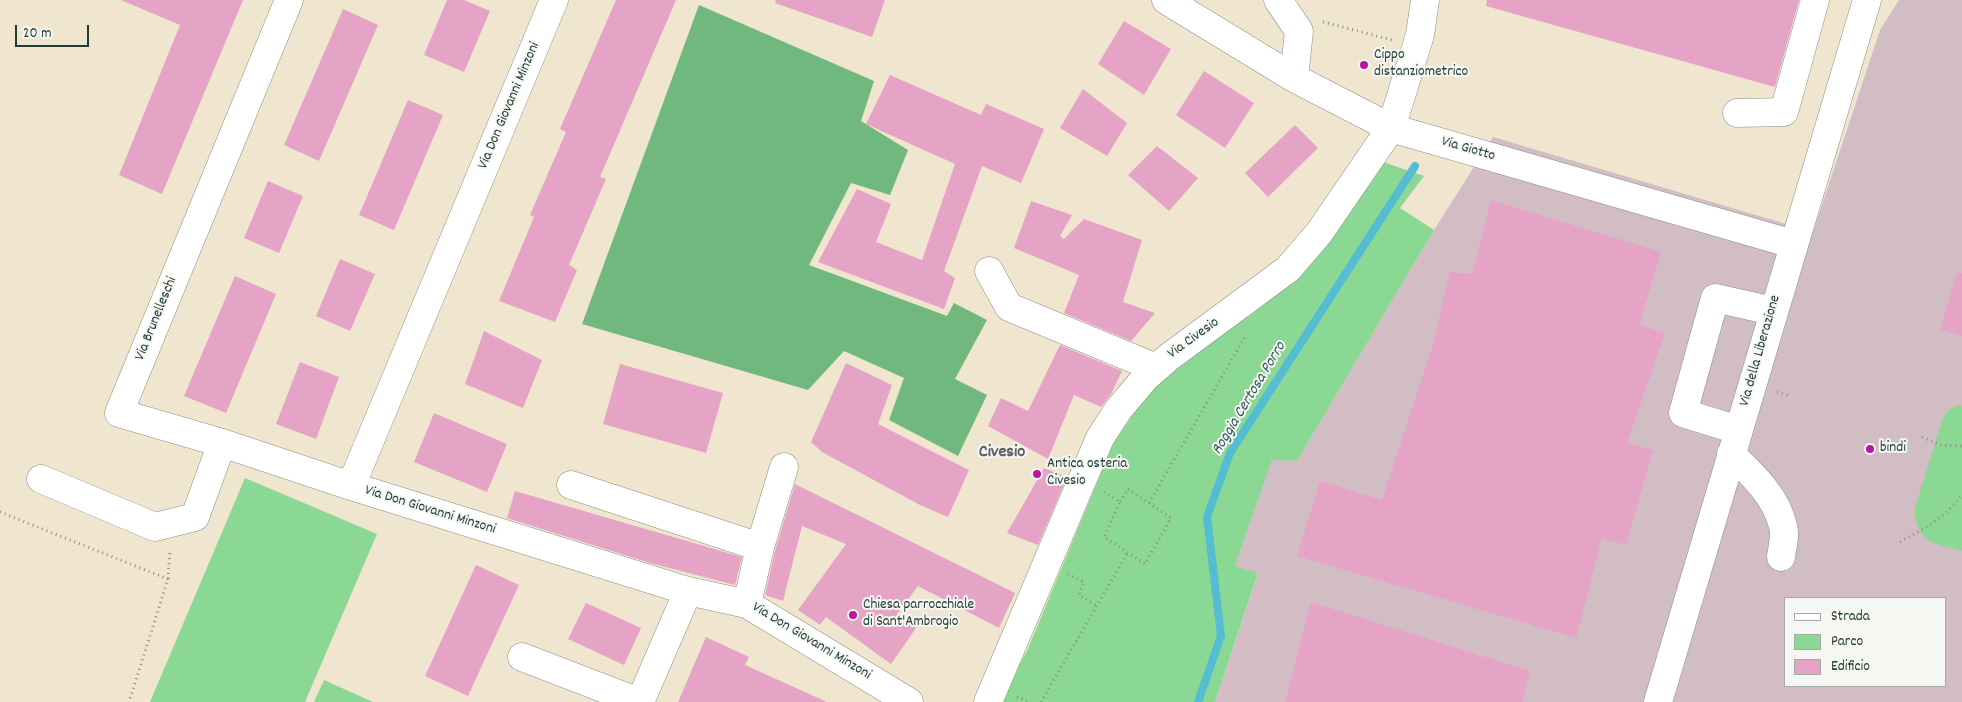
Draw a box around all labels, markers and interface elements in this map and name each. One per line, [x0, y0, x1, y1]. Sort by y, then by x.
scale bar [18, 15, 91, 47]
text: 20 m [23, 23, 51, 45]
street label: Via Don Giovanni Minzoni [475, 40, 545, 172]
place label: Cippo distanziometrico [1374, 47, 1468, 82]
marker: Cippo distanziometrico [1358, 59, 1370, 71]
street label: Via Giotto [1439, 134, 1497, 166]
street label: Via Brunelleschi [132, 274, 182, 364]
street label: Via della Liberazione [1737, 293, 1785, 409]
street label: Via Civesio [1165, 314, 1223, 364]
water label: Roggia Certosa Porro [1209, 339, 1291, 459]
place label: bindi [1880, 440, 1906, 458]
district label: Civesio [979, 443, 1025, 465]
marker: bindi [1864, 443, 1876, 455]
place label: Antica osteria Civesio [1047, 456, 1127, 491]
marker: Antica osteria Civesio [1031, 468, 1043, 480]
street label: Via Don Giovanni Minzoni [362, 483, 498, 539]
place label: Chiesa parrocchiale di Sant'Ambrogio [863, 597, 974, 632]
legend [1784, 597, 1947, 687]
street label: Via Don Giovanni Minzoni [748, 599, 874, 685]
text: Strada [1831, 606, 1870, 628]
marker: Chiesa parrocchiale di Sant'Ambrogio [847, 609, 859, 621]
text: Parco [1831, 631, 1863, 653]
text: Edificio [1831, 656, 1870, 678]

